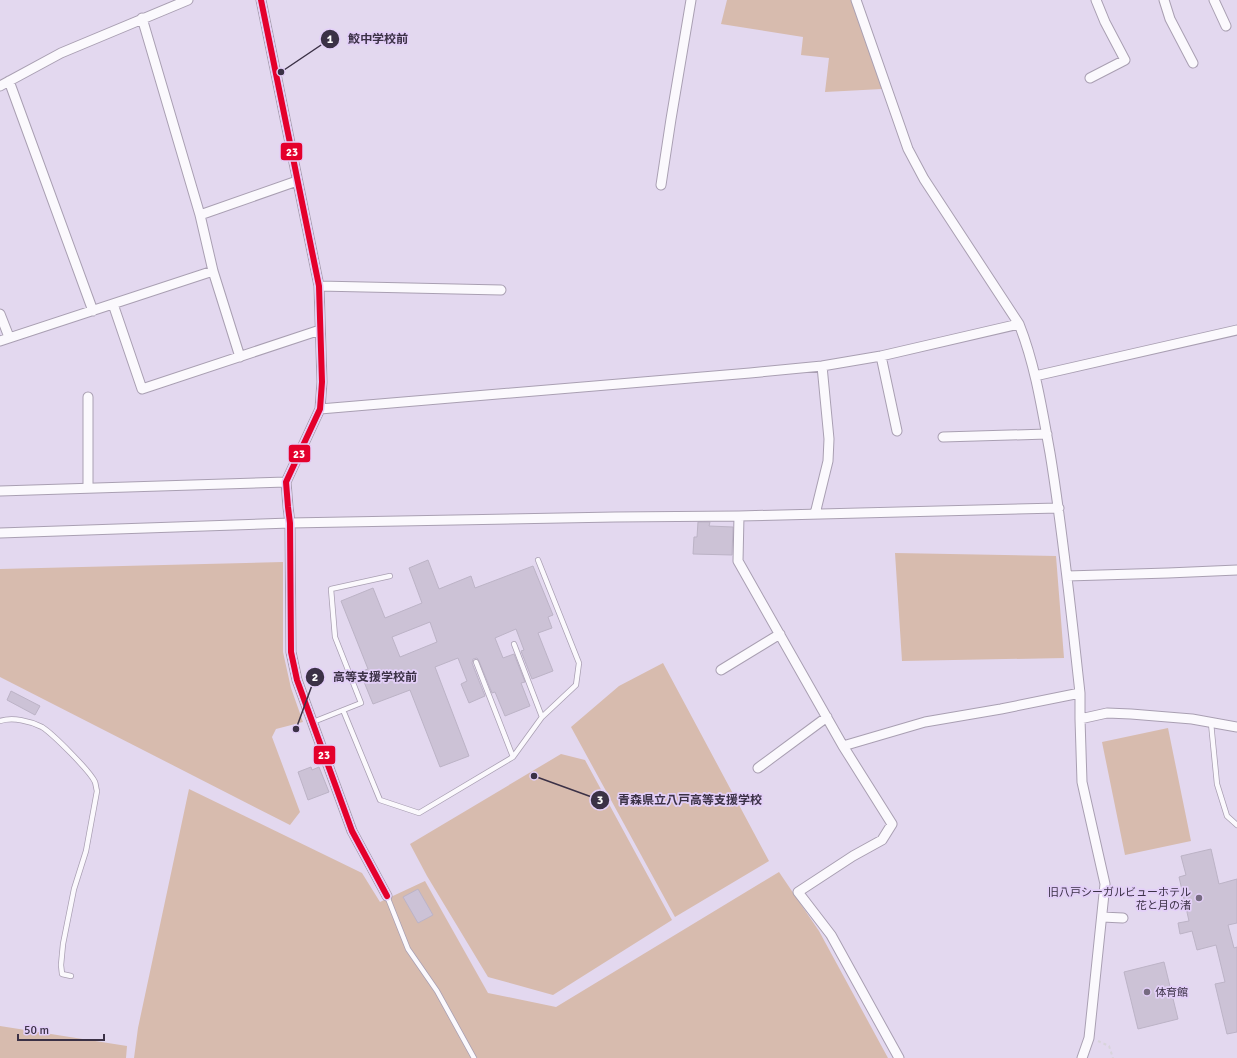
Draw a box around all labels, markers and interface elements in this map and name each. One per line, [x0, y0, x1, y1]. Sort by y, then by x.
callout: 鮫中学校前 [320, 27, 416, 51]
text: 1 [327, 32, 334, 47]
text: 鮫中学校前 [348, 32, 408, 47]
line badge: 23 [280, 142, 303, 161]
text: 23 [286, 146, 298, 159]
line badge: 23 [288, 444, 311, 463]
text: 23 [293, 448, 305, 461]
callout: 高等支援学校前 [305, 665, 425, 689]
text: 2 [312, 670, 318, 685]
text: 高等支援学校前 [333, 670, 417, 685]
line badge: 23 [313, 745, 336, 765]
text: 23 [318, 749, 330, 762]
callout: 青森県立八戸高等支援学校 [590, 788, 770, 812]
text: 3 [597, 793, 603, 808]
text: 青森県立八戸高等支援学校 [618, 793, 762, 808]
place label: 旧八戸シーガルビューホテル 花と月の渚 [1048, 886, 1191, 912]
marker: 旧八戸シーガルビューホテル 花と月の渚 [1194, 893, 1204, 903]
place label: 体育館 [1155, 986, 1188, 999]
marker: 体育館 [1142, 987, 1152, 997]
scale bar [18, 1016, 104, 1042]
text: 50 m [24, 1023, 49, 1038]

